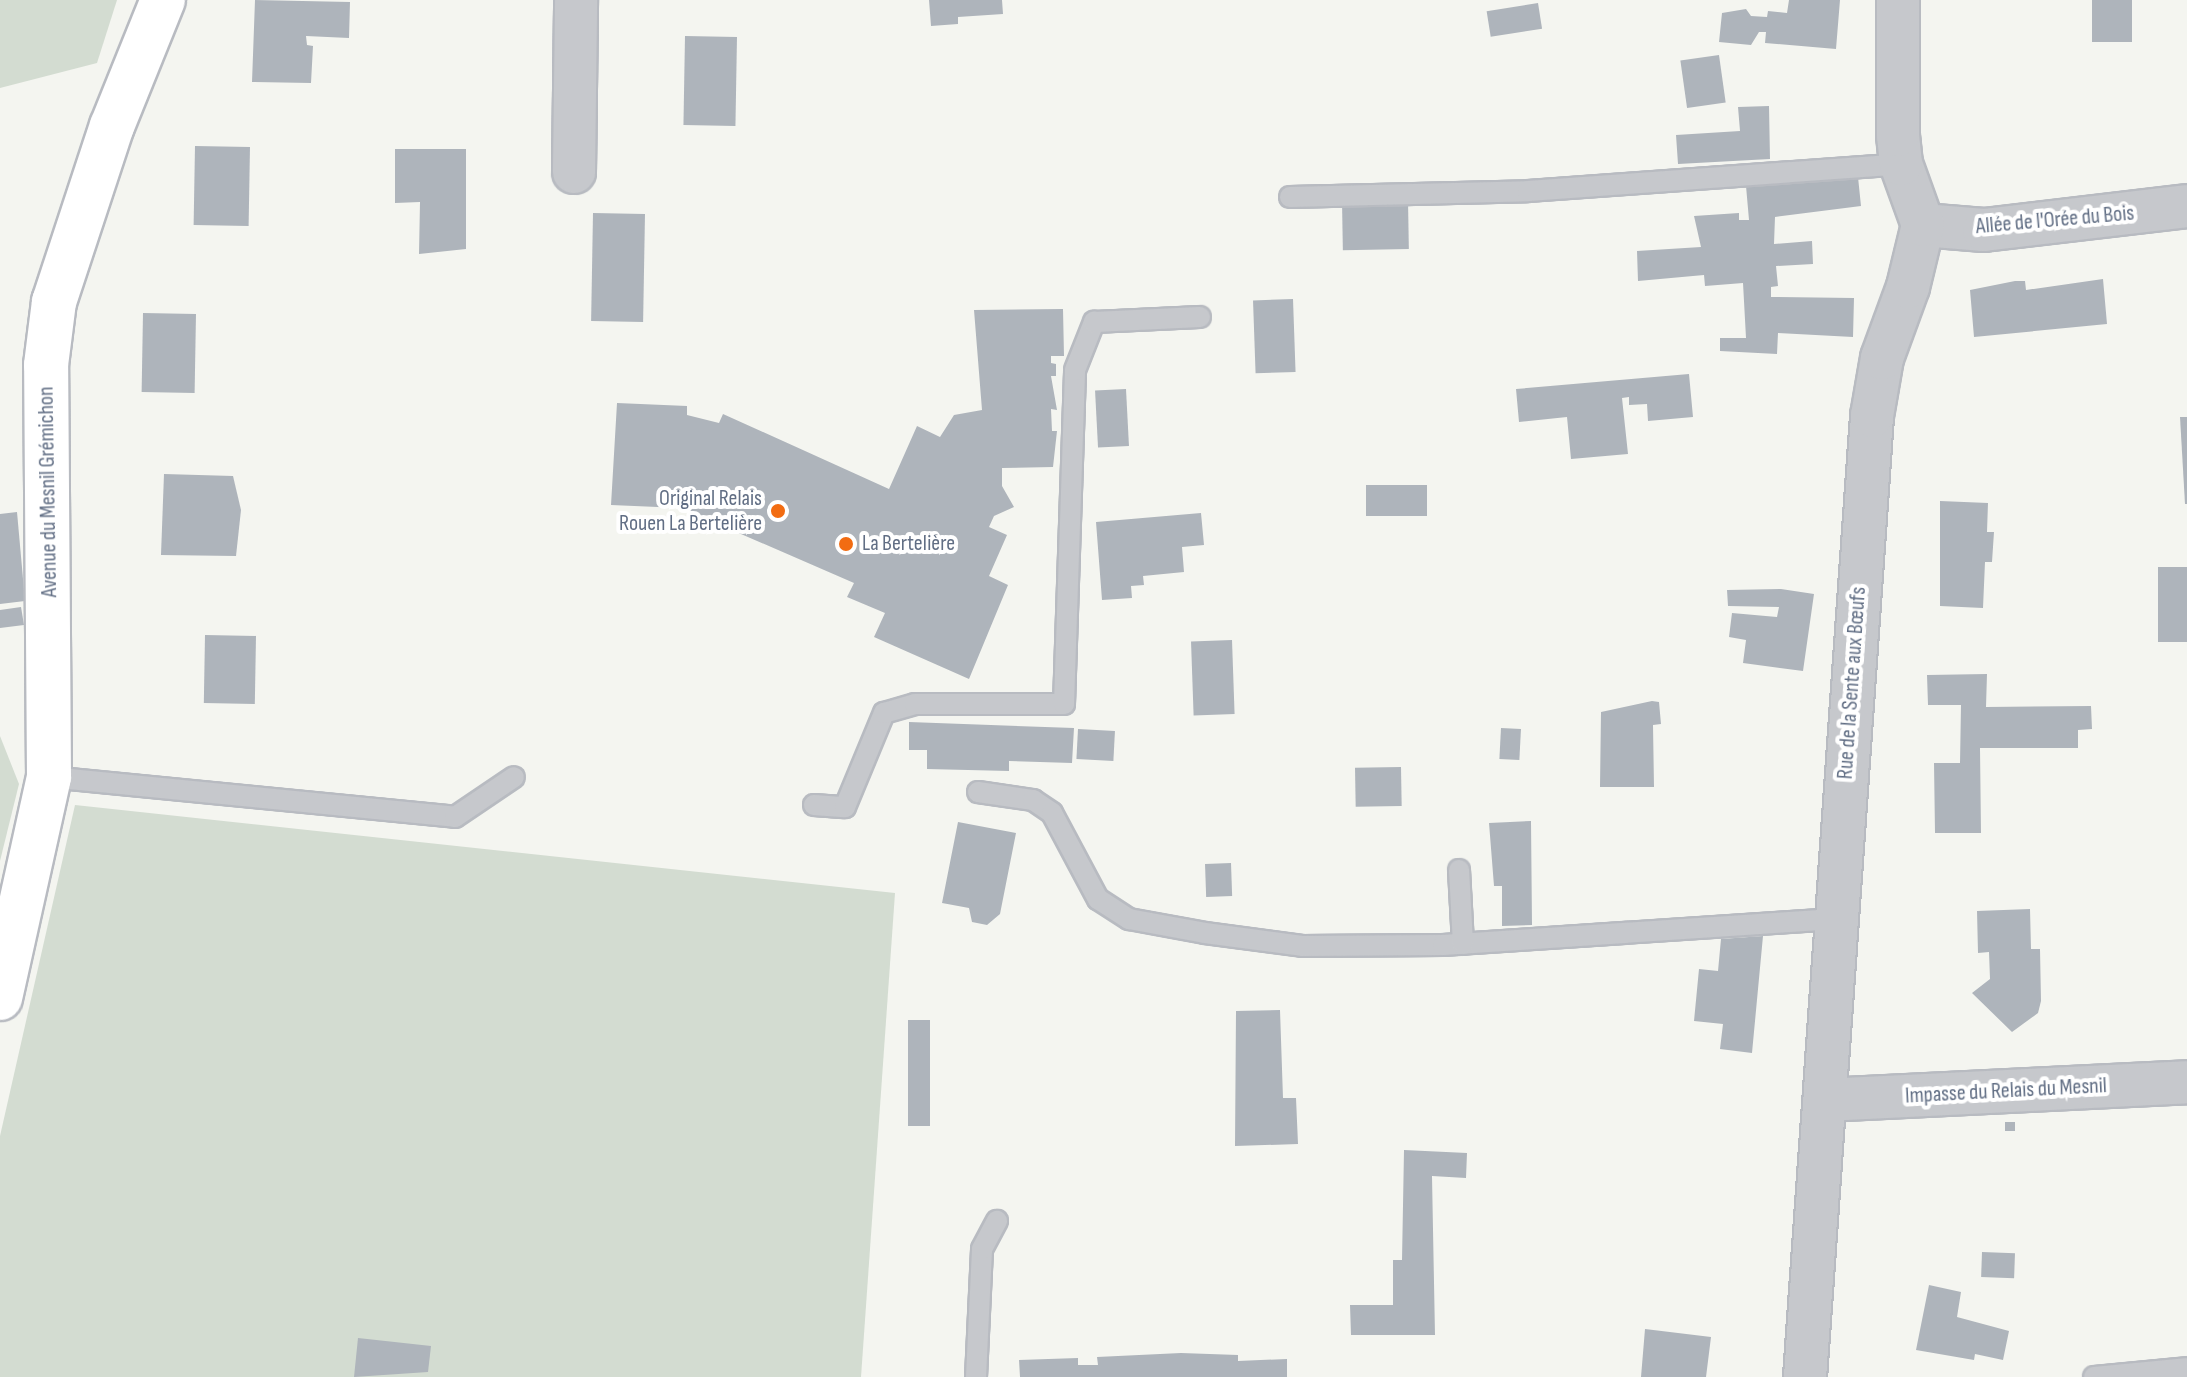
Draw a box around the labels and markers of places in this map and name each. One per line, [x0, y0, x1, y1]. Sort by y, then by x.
place label: Original Relais Rouen La Bertelière [619, 485, 762, 536]
marker: Original Relais Rouen La Bertelière [769, 502, 787, 520]
place label: La Bertelière [862, 531, 955, 557]
marker: La Bertelière [837, 535, 855, 553]

